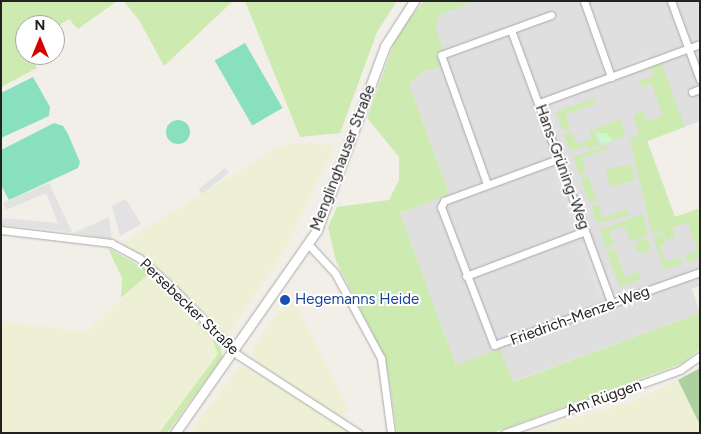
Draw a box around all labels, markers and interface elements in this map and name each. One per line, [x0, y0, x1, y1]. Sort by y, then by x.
north arrow [15, 15, 65, 65]
text: N [35, 17, 45, 34]
street label: Menglinghauser Straße [307, 83, 379, 233]
street label: Hans-Grüning-Weg [531, 102, 593, 232]
street label: Persebecker Straße [136, 255, 242, 359]
street label: Friedrich-Menze-Weg [508, 282, 652, 350]
place label: Hegemanns Heide [295, 291, 419, 309]
marker: Hegemanns Heide [279, 294, 291, 306]
street label: Am Rüggen [564, 376, 644, 420]

